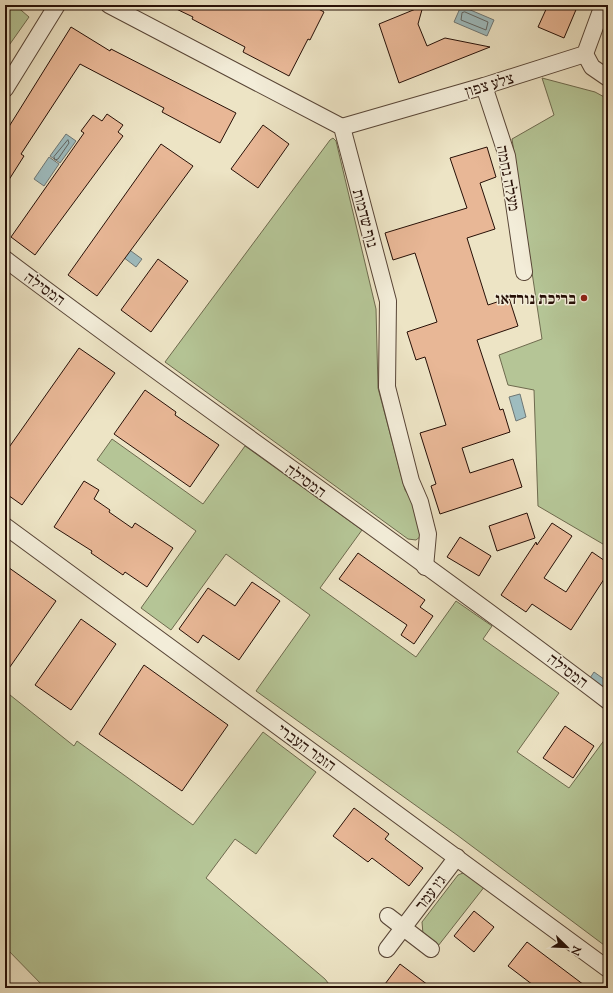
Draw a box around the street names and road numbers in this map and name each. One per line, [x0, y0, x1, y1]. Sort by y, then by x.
street label: צלע צפון [462, 68, 517, 105]
street label: מעלה נחמה [489, 143, 524, 214]
street label: נוף שדמות [345, 187, 382, 251]
street label: המסילה [18, 267, 69, 313]
street label: המסילה [279, 459, 330, 505]
street label: המסילה [541, 649, 592, 695]
street label: הזמר העברי [271, 720, 340, 778]
street label: ג׳ו עמר [411, 871, 453, 916]

